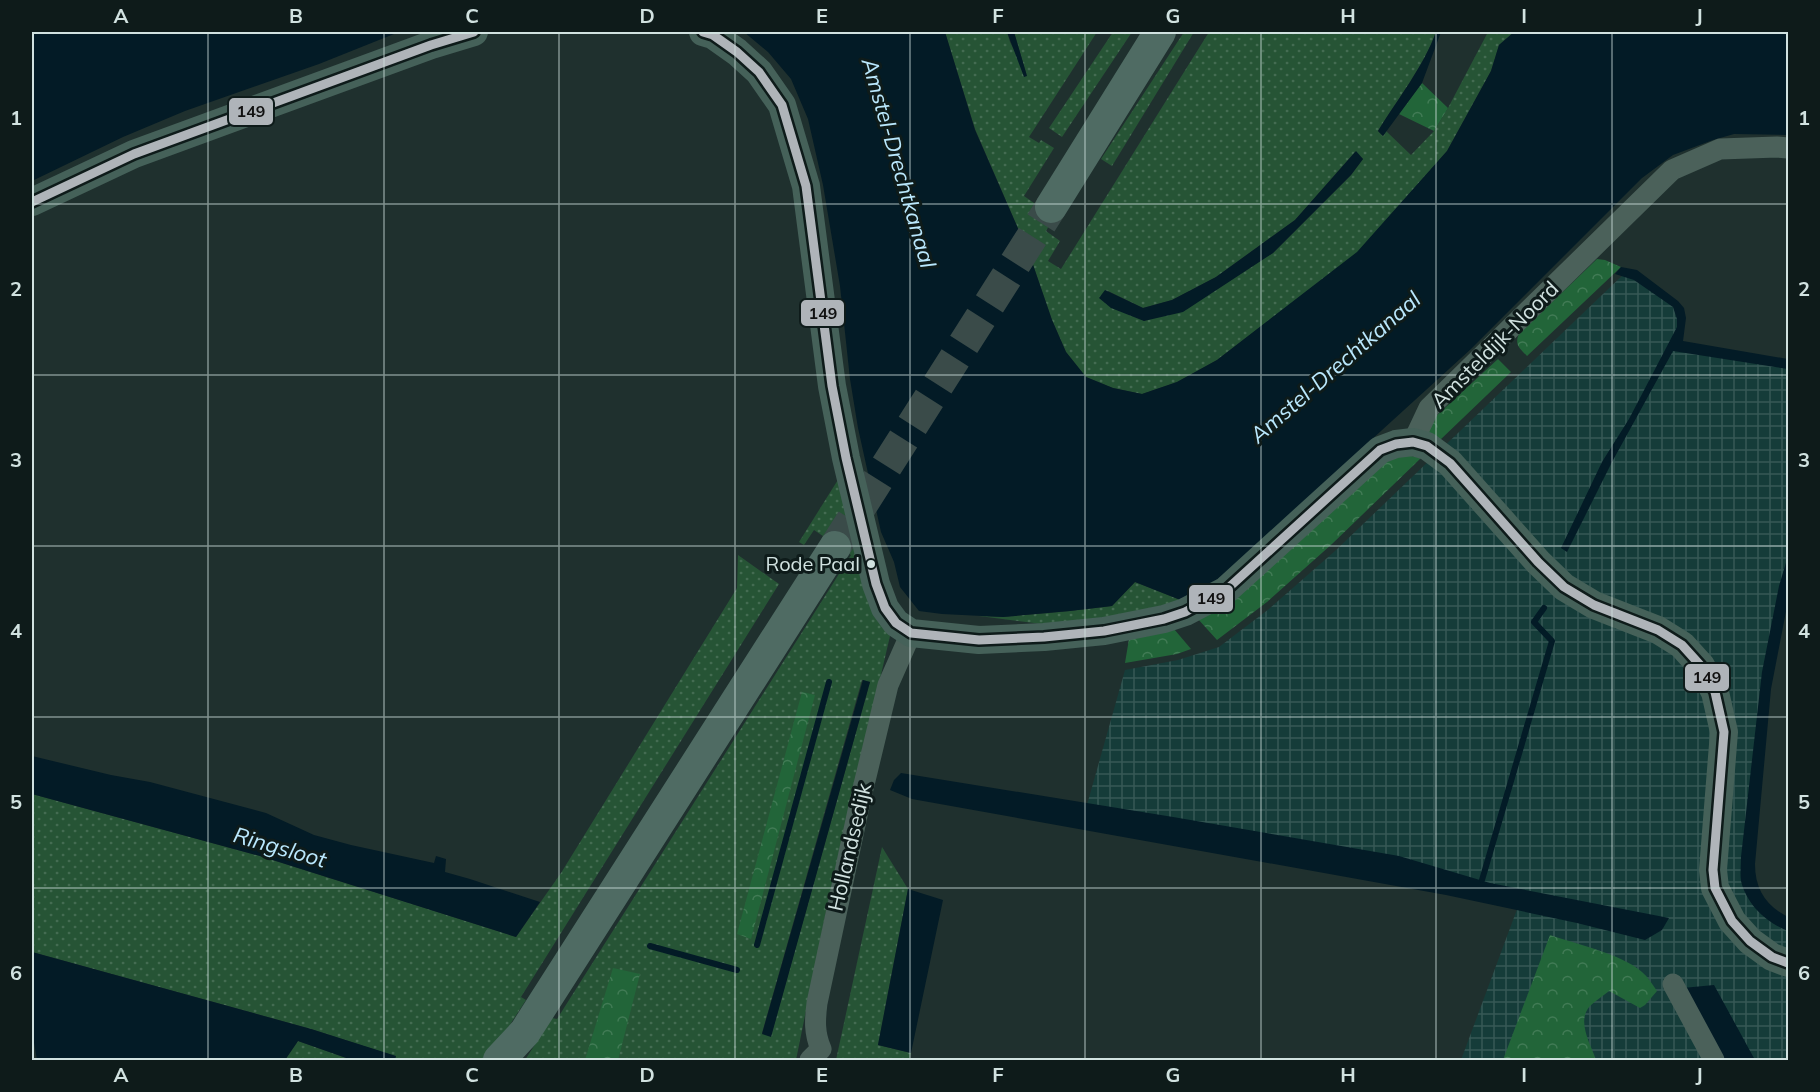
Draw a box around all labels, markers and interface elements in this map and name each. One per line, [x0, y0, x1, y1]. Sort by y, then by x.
text: A [114, 3, 129, 28]
text: B [289, 3, 303, 28]
text: C [465, 3, 479, 28]
text: D [639, 3, 655, 28]
text: E [816, 3, 828, 28]
text: F [992, 3, 1004, 28]
text: G [1166, 3, 1180, 28]
text: H [1340, 3, 1356, 28]
text: I [1521, 3, 1527, 28]
text: J [1695, 3, 1703, 28]
water label: Amstel-Drechtkanaal [855, 54, 943, 272]
line badge: 149 [228, 97, 274, 126]
text: 149 [237, 101, 265, 121]
text: 1 [10, 105, 22, 130]
text: 1 [1798, 105, 1810, 130]
street label: Amsteldijk-Noord [1425, 275, 1563, 413]
text: 2 [10, 276, 22, 301]
text: 2 [1798, 276, 1810, 301]
water label: Amstel-Drechtkanaal [1243, 285, 1427, 449]
line badge: 149 [800, 299, 845, 327]
text: 149 [809, 303, 837, 323]
text: 3 [10, 447, 22, 472]
text: 3 [1798, 447, 1810, 472]
place label: Rode Paal [766, 551, 860, 576]
marker: Rode Paal [865, 558, 877, 570]
line badge: 149 [1188, 584, 1234, 613]
text: 149 [1197, 588, 1225, 608]
text: 4 [10, 618, 22, 643]
text: 4 [1798, 618, 1810, 643]
line badge: 149 [1684, 663, 1730, 692]
text: 149 [1693, 667, 1721, 687]
street label: Hollandsedijk [822, 780, 876, 913]
text: 5 [10, 789, 22, 814]
text: 5 [1798, 789, 1810, 814]
water label: Ringsloot [230, 820, 331, 874]
text: 6 [10, 960, 22, 985]
text: 6 [1798, 960, 1810, 985]
text: A [114, 1062, 129, 1087]
text: B [289, 1062, 303, 1087]
text: C [465, 1062, 479, 1087]
text: D [639, 1062, 655, 1087]
text: E [816, 1062, 828, 1087]
text: F [992, 1062, 1004, 1087]
text: G [1166, 1062, 1180, 1087]
text: H [1340, 1062, 1356, 1087]
text: I [1521, 1062, 1527, 1087]
text: J [1695, 1062, 1703, 1087]

